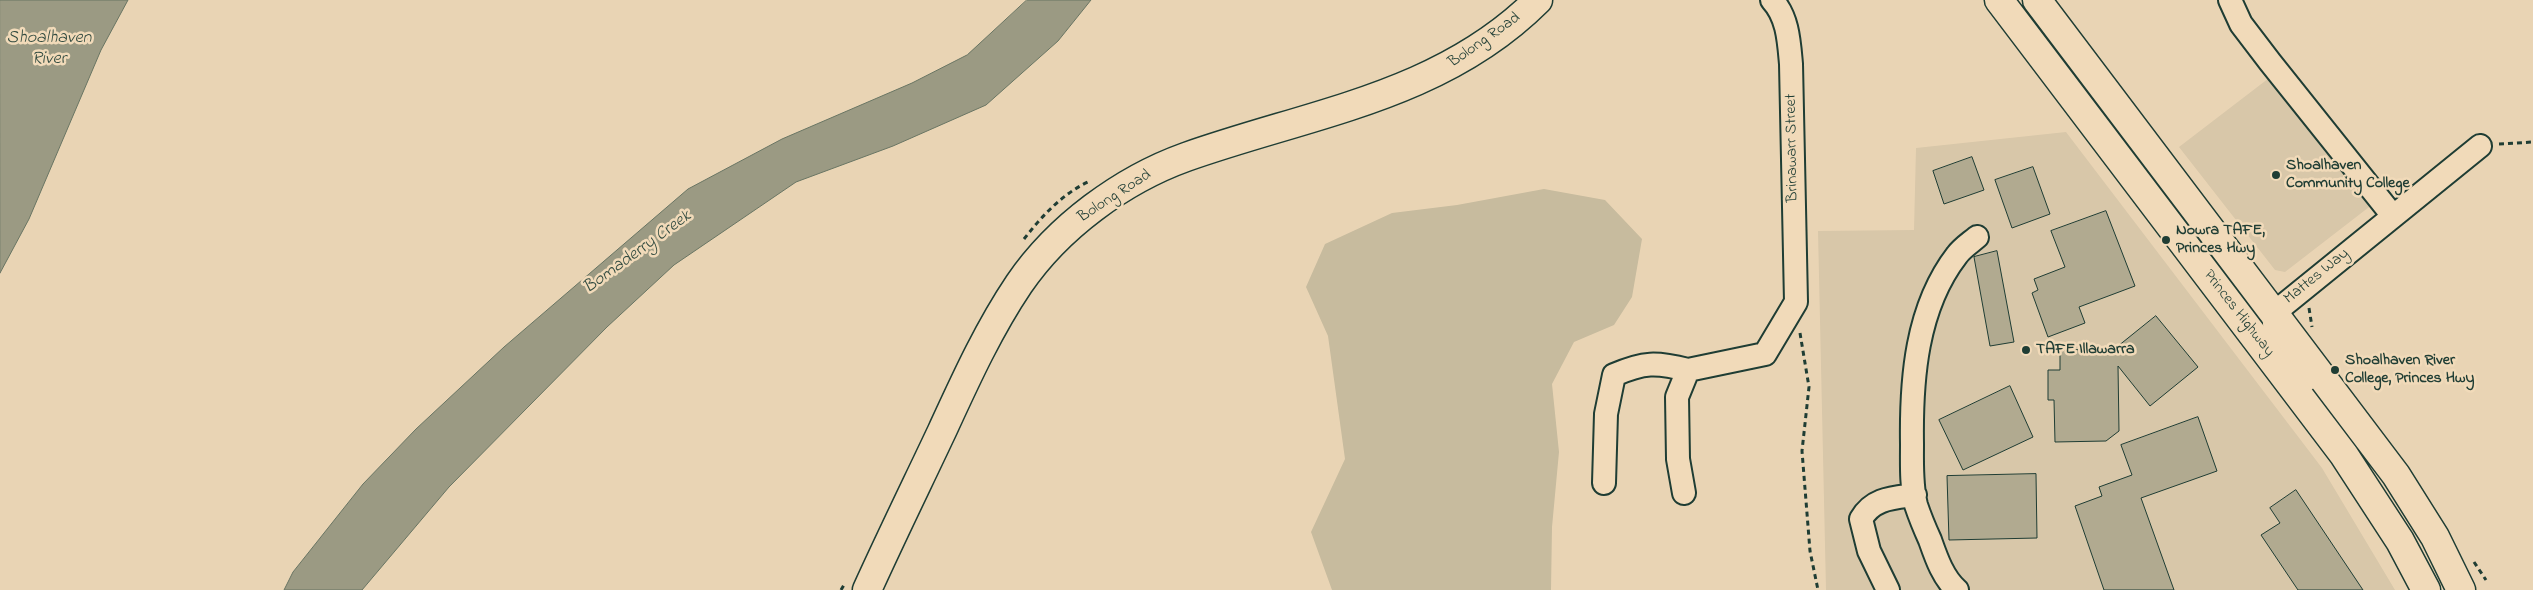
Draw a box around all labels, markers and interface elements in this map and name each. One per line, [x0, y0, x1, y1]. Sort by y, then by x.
street label: Bolong Road [1445, 9, 1525, 73]
water label: Shoalhaven River [7, 28, 91, 70]
street label: Brinawarr Street [1782, 94, 1804, 202]
place label: Shoalhaven Community College [2286, 156, 2410, 194]
street label: Bolong Road [1075, 166, 1155, 228]
marker: Shoalhaven Community College [2270, 169, 2282, 181]
water label: Bomaderry Creek [580, 207, 696, 299]
place label: Nowra TAFE, Princes Hwy [2176, 221, 2265, 259]
marker: Nowra TAFE, Princes Hwy [2160, 234, 2172, 246]
street label: Mattes Way [2281, 245, 2353, 309]
street label: Princes Highway [2198, 267, 2278, 361]
place label: TAFE Illawarra [2036, 340, 2135, 360]
marker: TAFE Illawarra [2020, 344, 2032, 356]
place label: Shoalhaven River College, Princes Hwy [2345, 351, 2474, 389]
marker: Shoalhaven River College, Princes Hwy [2329, 364, 2341, 376]

